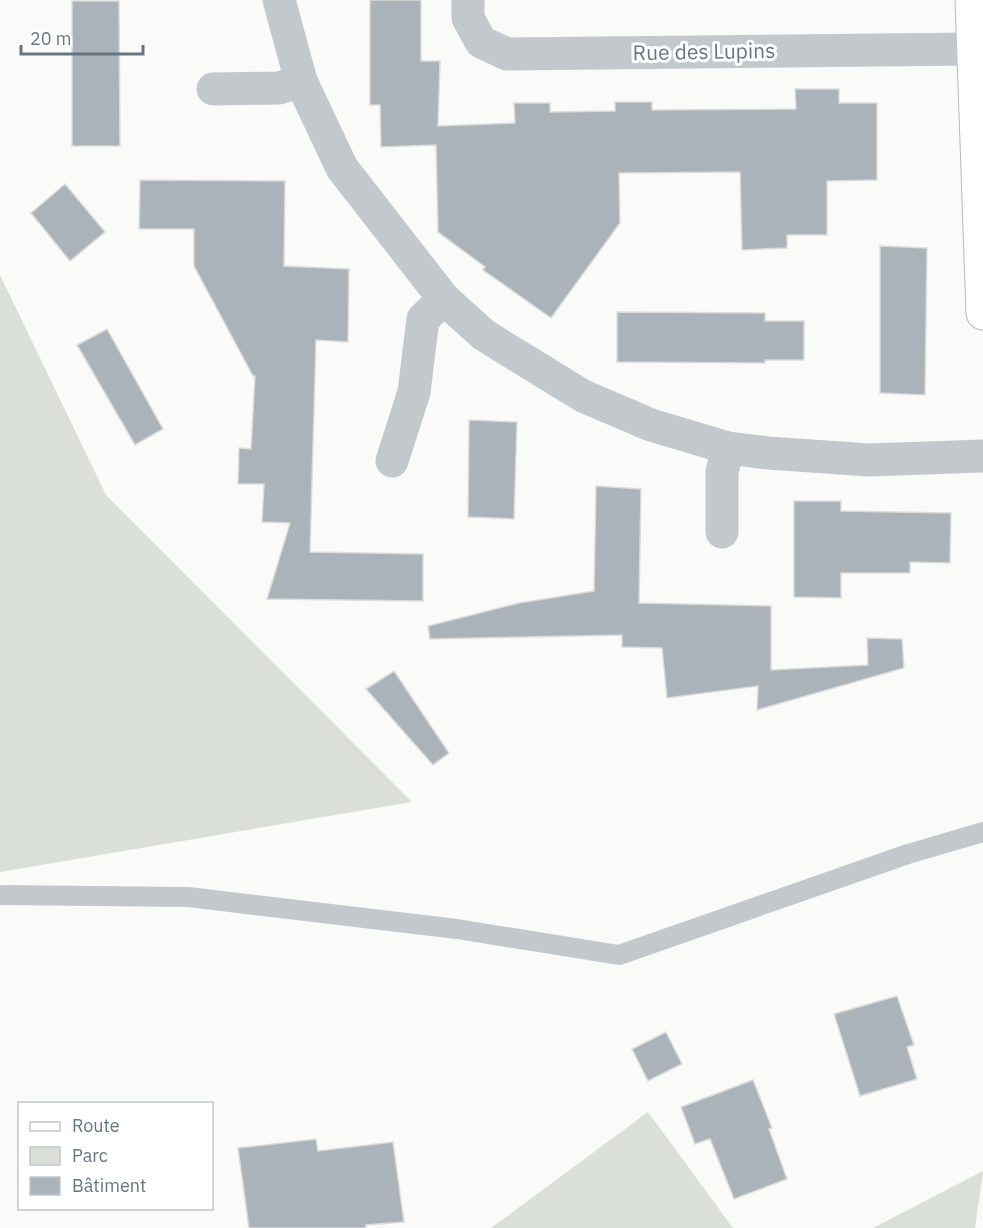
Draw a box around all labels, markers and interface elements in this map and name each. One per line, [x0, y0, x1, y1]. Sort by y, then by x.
scale bar [21, 18, 142, 56]
text: 20 m [30, 27, 72, 50]
street label: Rue des Lupins [632, 36, 776, 66]
legend [18, 1102, 213, 1210]
text: Route [72, 1114, 120, 1137]
text: Parc [72, 1144, 108, 1167]
text: Bâtiment [72, 1174, 146, 1197]

